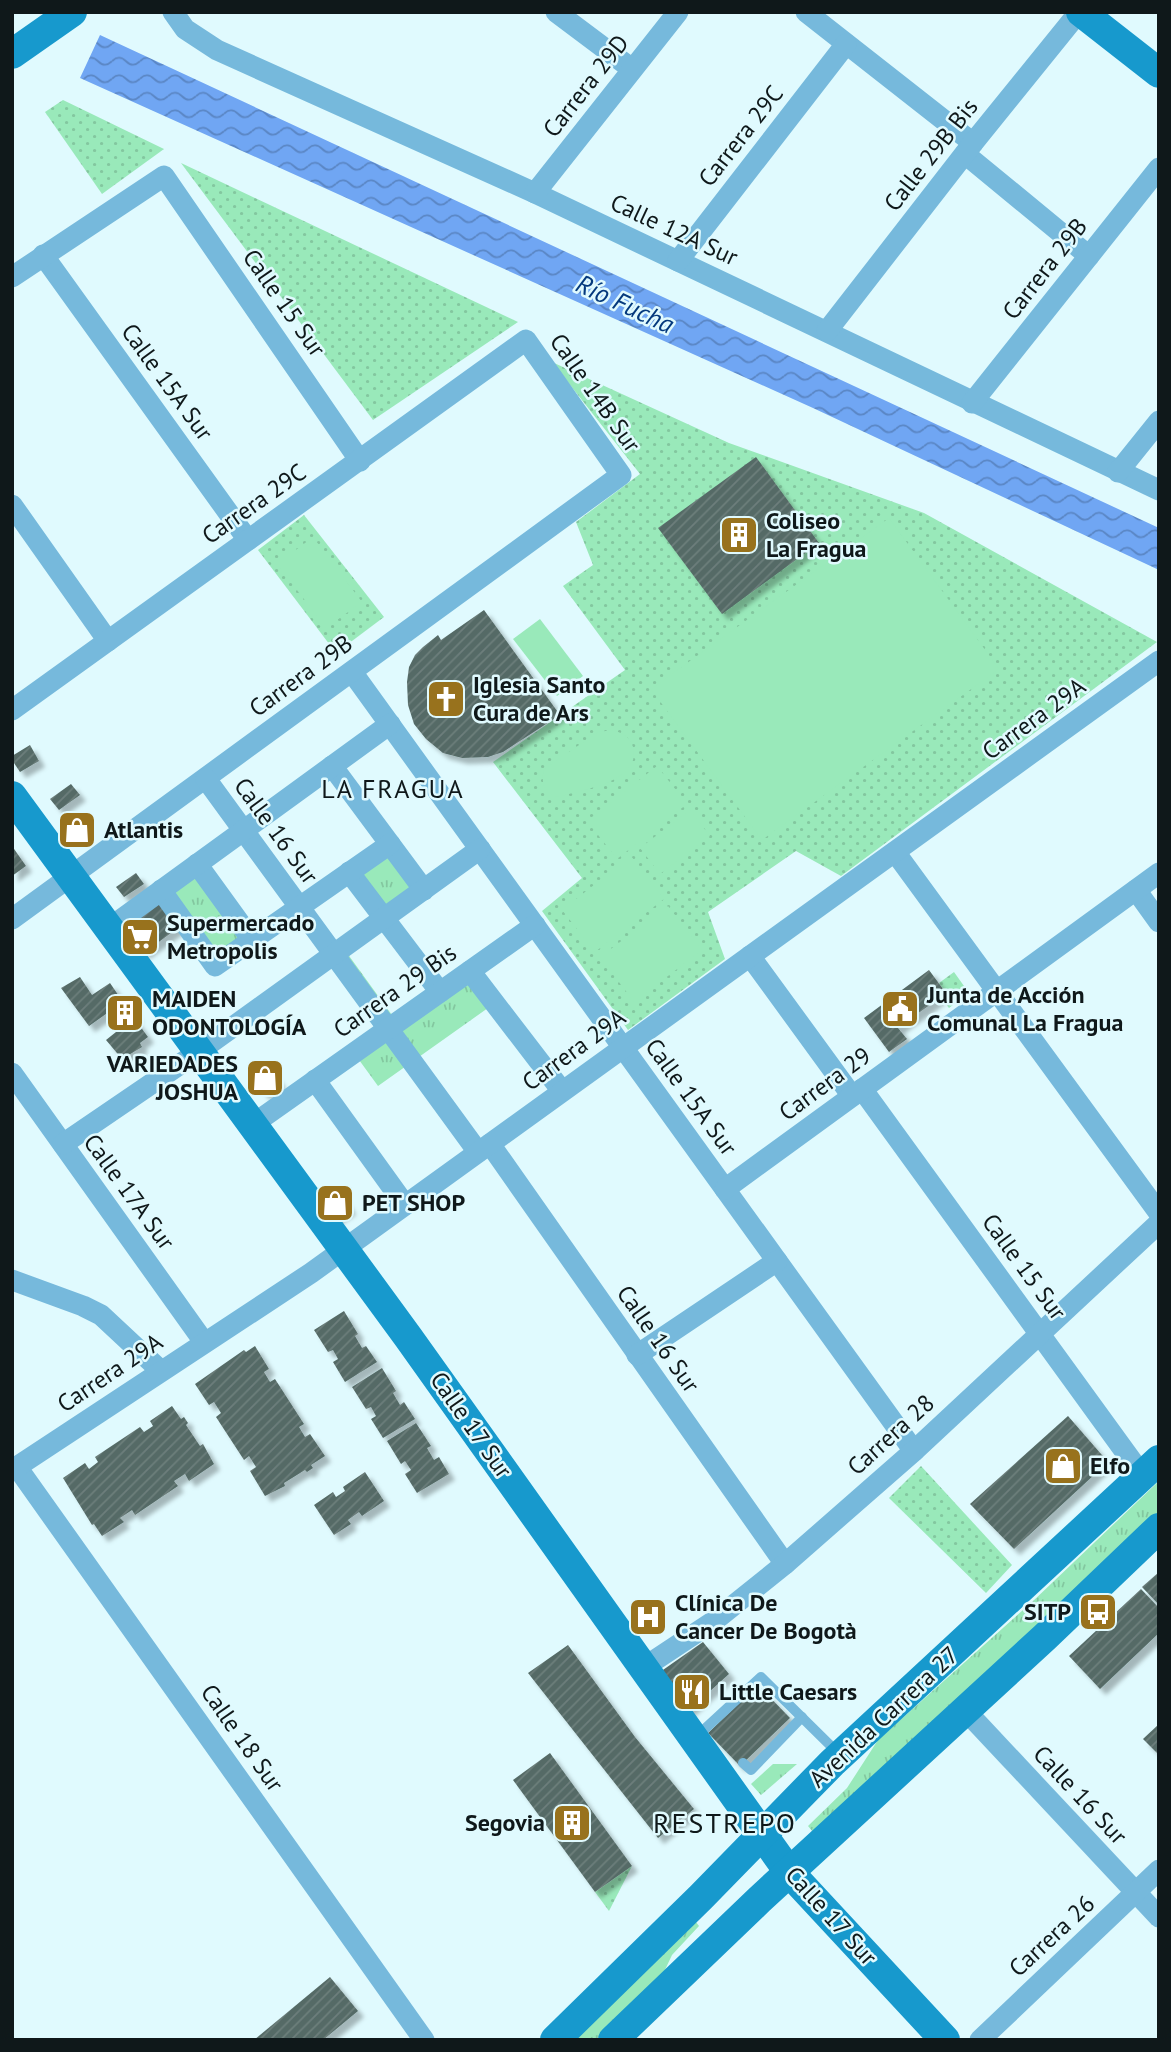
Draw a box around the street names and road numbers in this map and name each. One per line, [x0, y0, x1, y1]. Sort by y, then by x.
street label: Carrera 29D [536, 28, 635, 143]
street label: Carrera 29C [691, 79, 790, 193]
street label: Calle 29B Bis [877, 92, 984, 217]
street label: Calle 12A Sur [605, 186, 743, 273]
street label: Carrera 29B [995, 212, 1094, 326]
street label: Calle 15 Sur [236, 243, 333, 362]
street label: Calle 15A Sur [115, 317, 220, 446]
street label: Calle 14B Sur [543, 327, 648, 458]
street label: Carrera 29C [196, 456, 312, 551]
street label: Carrera 29B [243, 628, 359, 724]
street label: Carrera 29A [976, 671, 1092, 767]
street label: Calle 16 Sur [227, 771, 325, 890]
street label: Carrera 29 Bis [327, 937, 462, 1044]
street label: Carrera 29A [516, 1002, 632, 1098]
street label: Calle 15A Sur [639, 1032, 744, 1161]
street label: Carrera 29 [773, 1040, 877, 1127]
street label: Calle 17A Sur [77, 1128, 182, 1256]
street label: Calle 15 Sur [975, 1207, 1073, 1326]
street label: Calle 16 Sur [610, 1279, 707, 1398]
street label: Carrera 29A [51, 1326, 168, 1419]
street label: Calle 17 Sur [423, 1365, 519, 1484]
street label: Carrera 28 [841, 1388, 941, 1482]
street label: Avenida Carrera 27 [802, 1639, 965, 1794]
street label: Calle 18 Sur [194, 1678, 291, 1797]
street label: Calle 16 Sur [1027, 1739, 1134, 1851]
street label: Calle 17 Sur [779, 1860, 884, 1972]
street label: Carrera 26 [1002, 1888, 1101, 1983]

